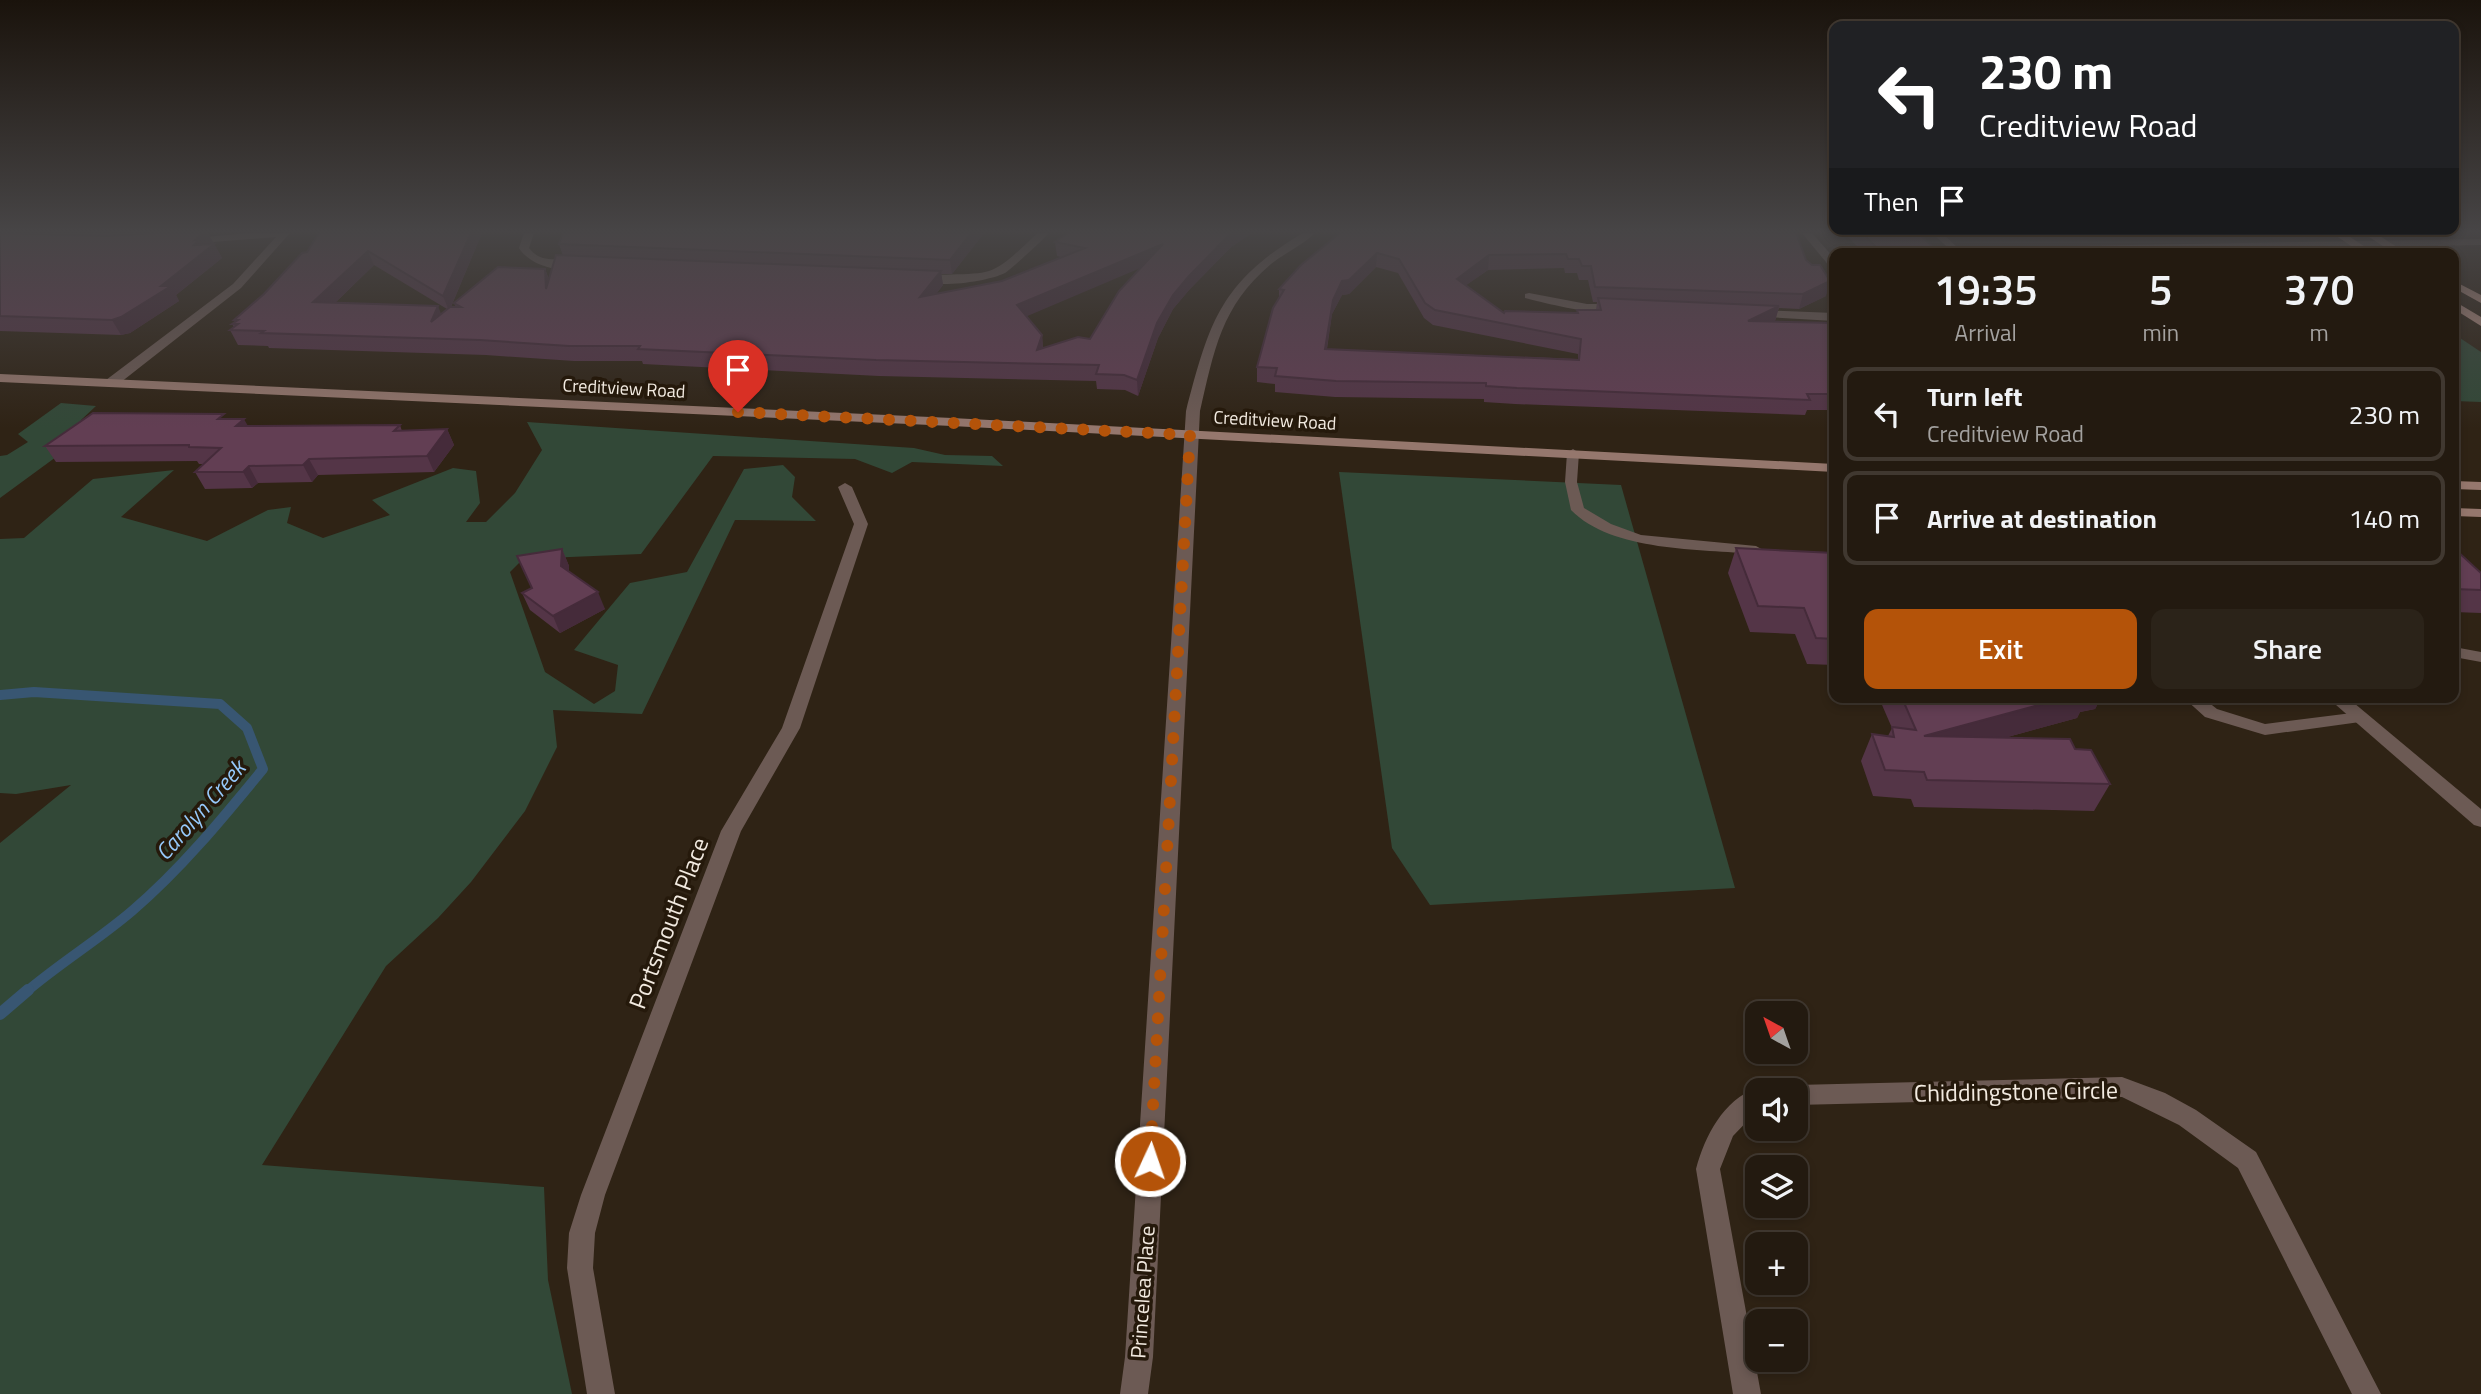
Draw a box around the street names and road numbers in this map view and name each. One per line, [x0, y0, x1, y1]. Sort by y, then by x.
street label: Creditview Road [562, 371, 686, 405]
street label: Creditview Road [1213, 403, 1337, 437]
street label: Portsmouth Place [619, 832, 717, 1014]
street label: Chiddingstone Circle [1914, 1071, 2118, 1111]
street label: Princelea Place [1121, 1224, 1163, 1360]

